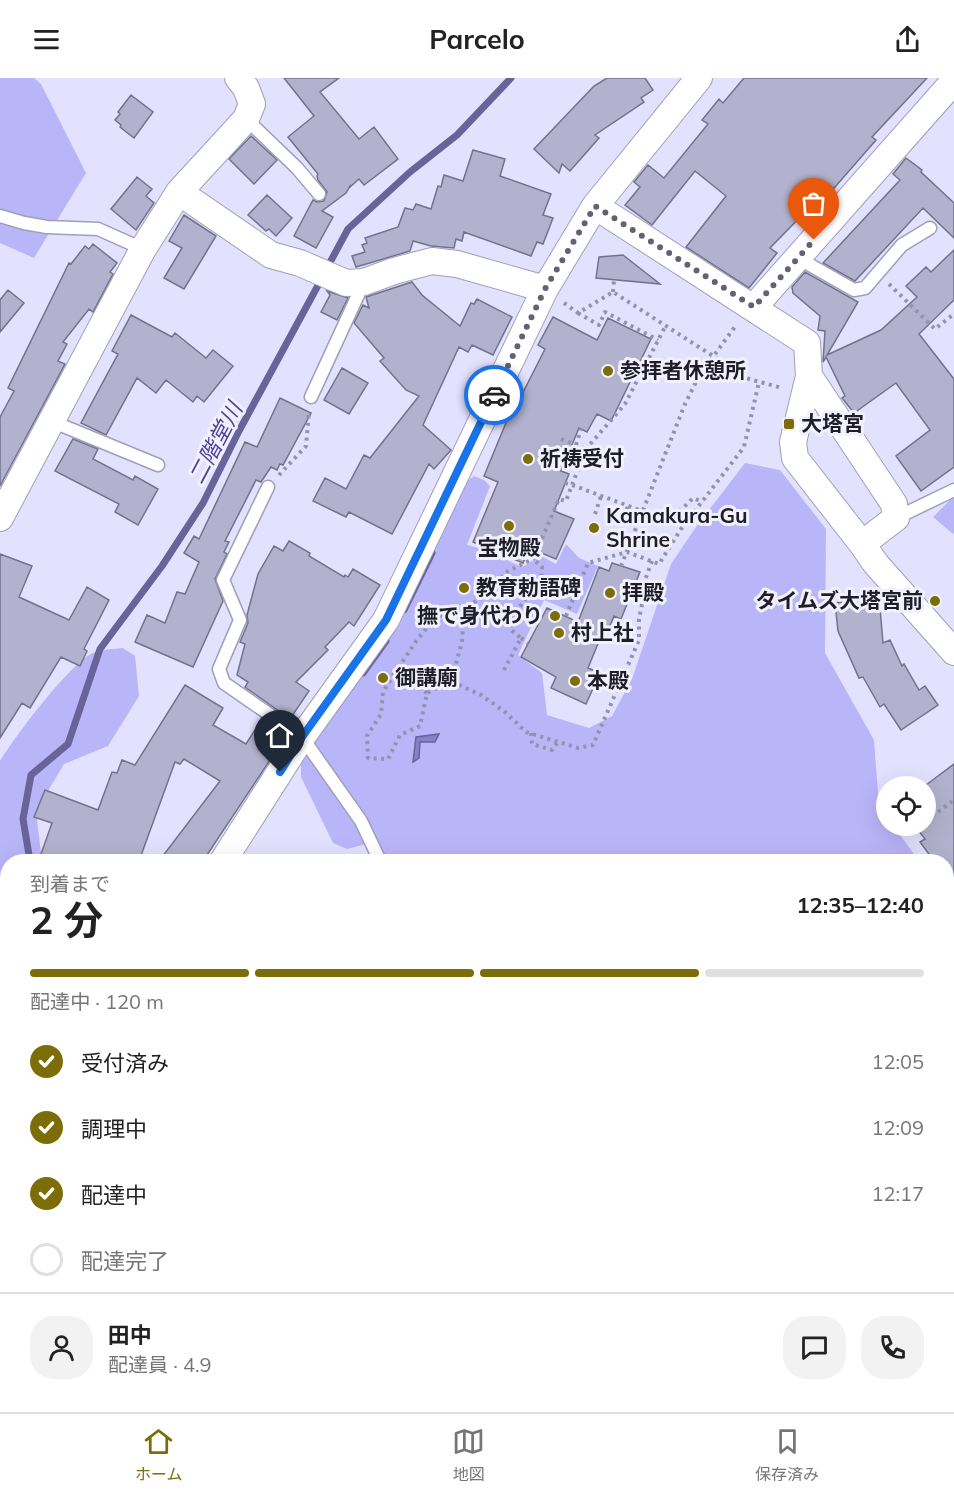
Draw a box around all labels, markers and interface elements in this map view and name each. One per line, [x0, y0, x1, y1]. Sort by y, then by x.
text: Parcelo [429, 22, 525, 56]
icon: menu [30, 23, 63, 56]
icon: share [891, 23, 924, 56]
pin [788, 178, 839, 240]
icon: bag [797, 187, 830, 220]
place label: 参拝者休憩所 [620, 357, 746, 383]
marker: 参拝者休憩所 [601, 364, 615, 378]
courier [464, 365, 524, 425]
icon: car [478, 379, 511, 412]
water label: 二階堂川 [182, 396, 249, 488]
place label: 大塔宮 [801, 410, 864, 436]
marker: 大塔宮 [782, 417, 796, 431]
place label: 祈祷受付 [540, 445, 624, 471]
marker: 祈祷受付 [521, 452, 535, 466]
place label: Kamakura-Gu Shrine [606, 502, 747, 552]
marker: 宝物殿 [502, 519, 516, 533]
marker: Kamakura-Gu Shrine [587, 521, 601, 535]
place label: 宝物殿 [478, 534, 541, 560]
place label: 教育勅語碑 [476, 574, 581, 600]
place label: 拝殿 [622, 579, 664, 605]
marker: 教育勅語碑 [457, 581, 471, 595]
marker: 拝殿 [603, 586, 617, 600]
place label: タイムズ大塔宮前 [755, 587, 923, 613]
marker: タイムズ大塔宮前 [928, 594, 942, 608]
place label: 撫で身代わり [417, 602, 543, 628]
marker: 撫で身代わり [548, 609, 562, 623]
place label: 村上社 [571, 619, 634, 645]
marker: 村上社 [552, 626, 566, 640]
place label: 御講廟 [395, 664, 458, 690]
place label: 本殿 [587, 667, 629, 693]
marker: 御講廟 [376, 671, 390, 685]
marker: 本殿 [568, 674, 582, 688]
pin [254, 710, 305, 772]
icon: home [263, 719, 296, 752]
map controls [876, 776, 936, 836]
button: locate [876, 776, 936, 836]
text: 到着まで [30, 871, 110, 896]
text: 12:35–12:40 [796, 891, 924, 919]
text: 2 分 [30, 895, 103, 944]
text: 配達中 · 120 m [30, 989, 164, 1014]
icon: check [30, 1045, 63, 1078]
text: 受付済み [81, 1049, 169, 1077]
text: 12:05 [871, 1049, 924, 1074]
icon: check [30, 1111, 63, 1144]
text: 調理中 [81, 1115, 147, 1143]
text: 12:09 [871, 1115, 924, 1140]
icon: check [30, 1177, 63, 1210]
text: 配達中 [81, 1181, 147, 1209]
text: 12:17 [871, 1181, 924, 1206]
text: 配達完了 [81, 1247, 169, 1275]
button: person [30, 1316, 93, 1379]
button: chat [783, 1316, 846, 1379]
button: phone [861, 1316, 924, 1379]
text: 田中 [108, 1321, 152, 1349]
text: 配達員 · 4.9 [108, 1352, 212, 1377]
tab: ホーム [135, 1425, 182, 1485]
tab: 地図 [452, 1425, 485, 1485]
tab: 保存済み [755, 1425, 819, 1485]

